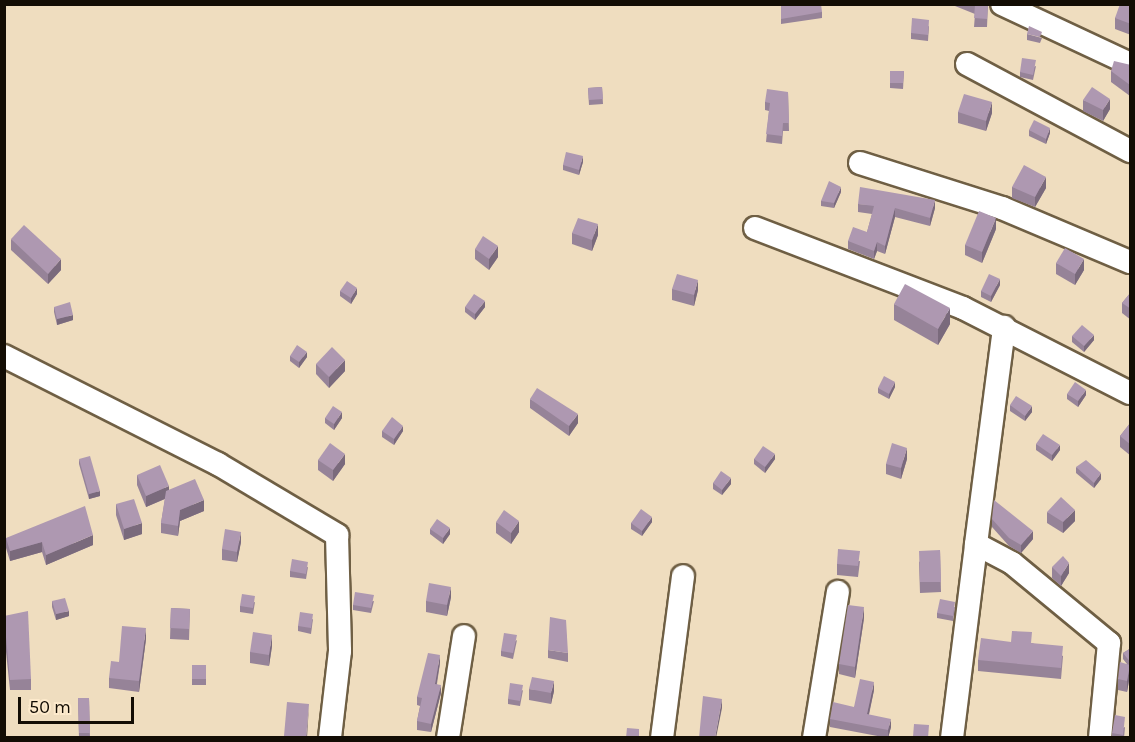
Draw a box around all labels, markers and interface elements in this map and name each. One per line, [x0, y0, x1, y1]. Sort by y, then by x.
scale bar [21, 685, 136, 723]
text: 50 m [29, 696, 71, 718]

